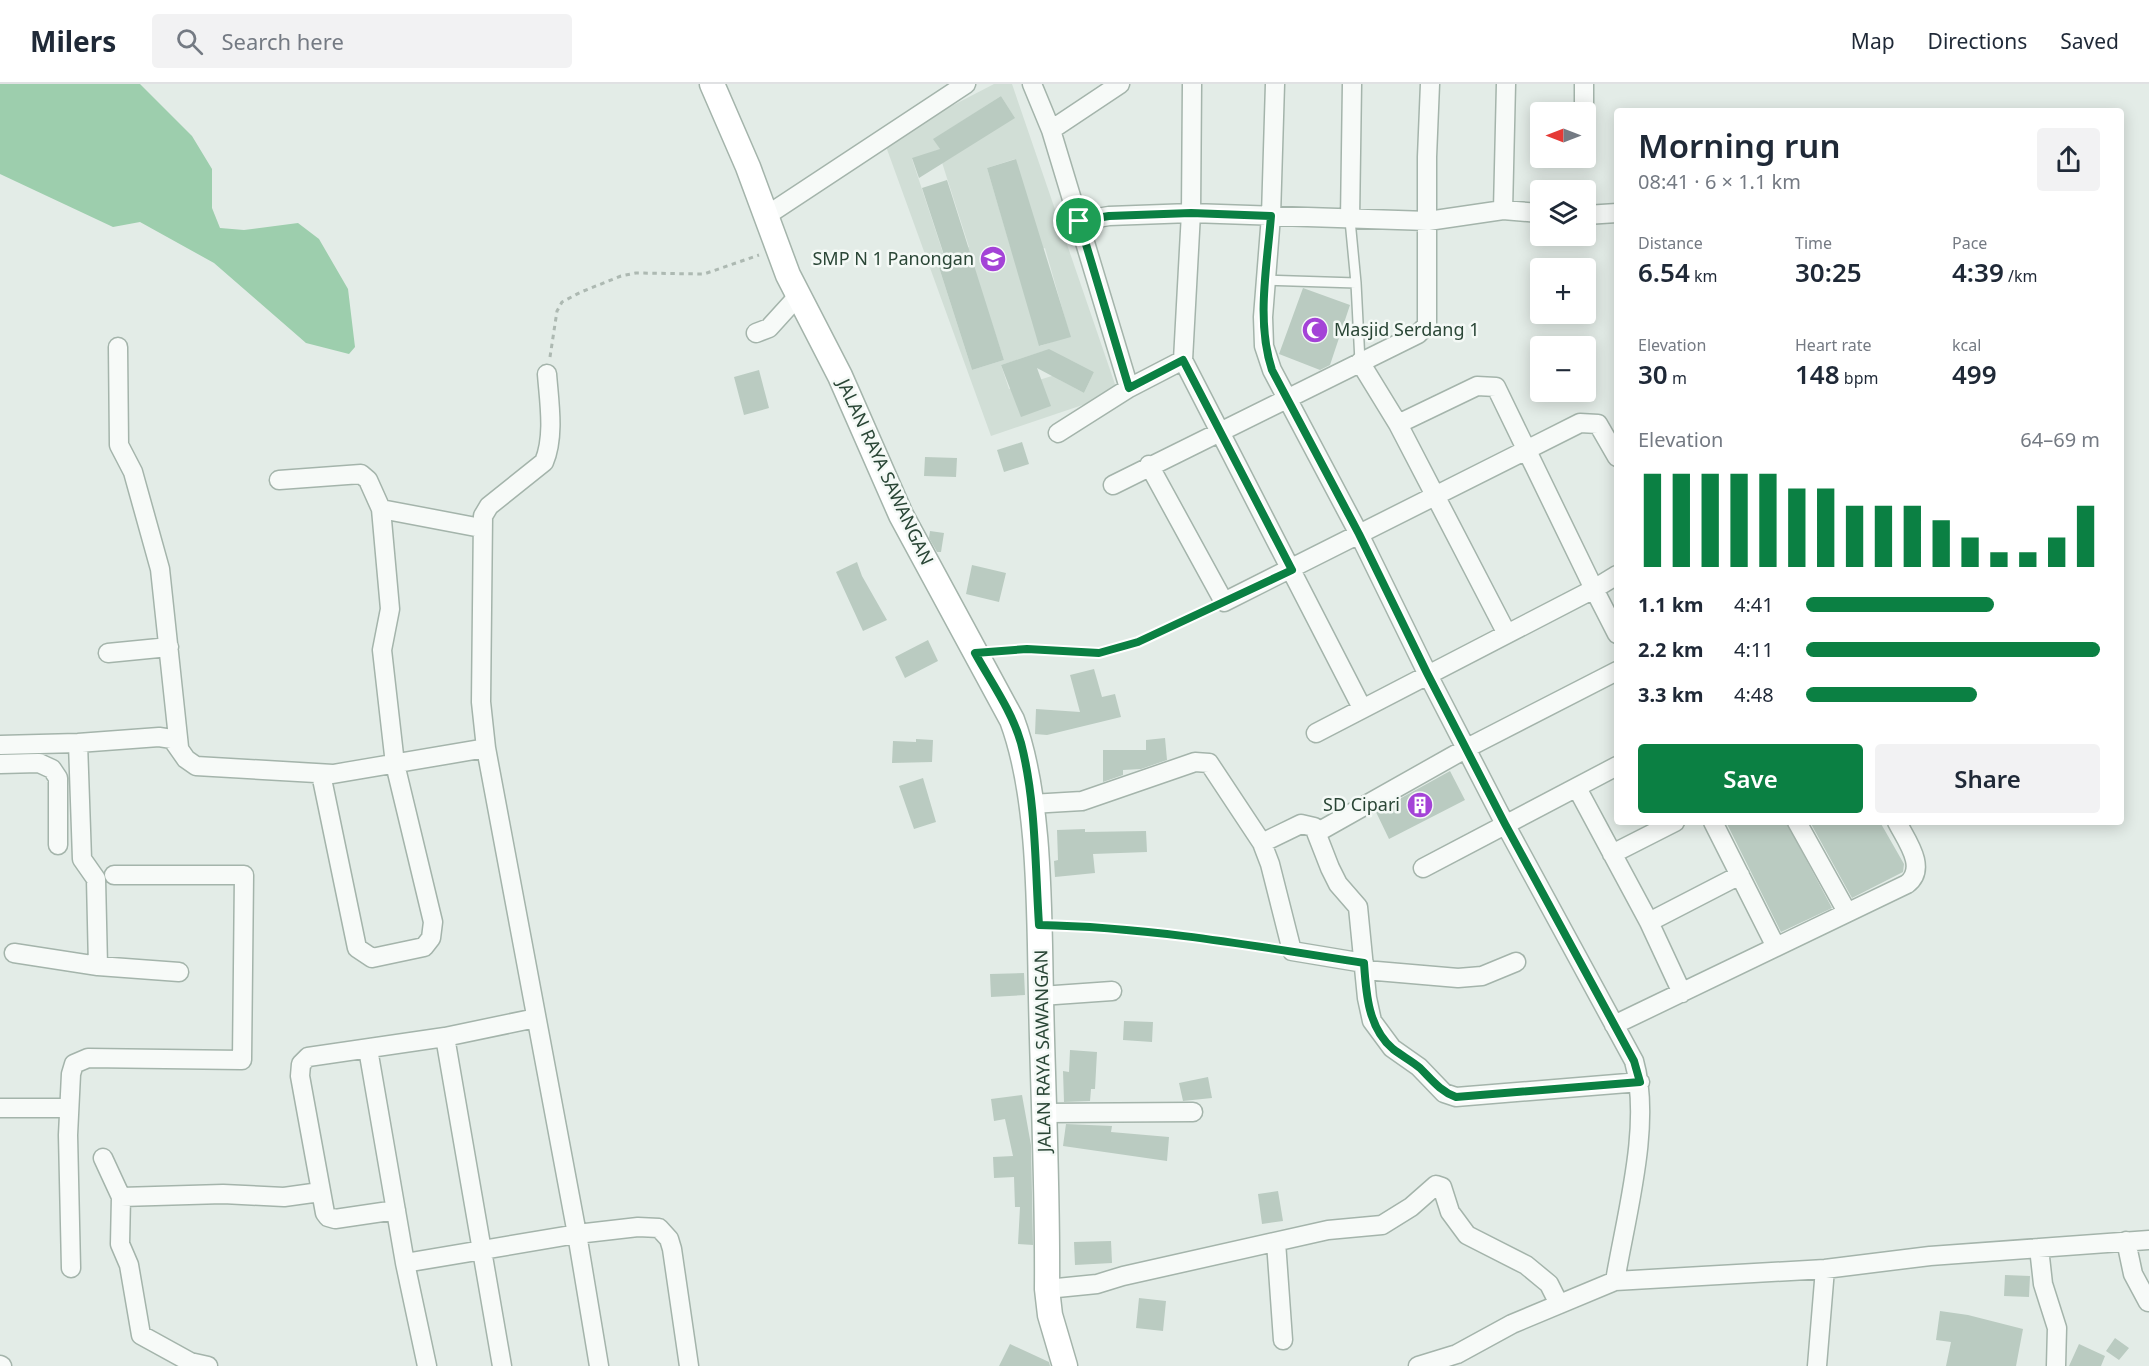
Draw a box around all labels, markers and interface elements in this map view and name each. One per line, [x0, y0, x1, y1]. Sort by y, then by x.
search box [152, 14, 572, 68]
text: Milers [30, 22, 116, 60]
icon: search [173, 25, 206, 58]
text: Search here [221, 26, 344, 56]
text: Map [1851, 27, 1895, 55]
text: Directions [1928, 27, 2027, 55]
text: Saved [2060, 27, 2119, 55]
north arrow [1530, 102, 1596, 168]
map controls [1530, 102, 1596, 402]
text: Morning run [1638, 123, 1840, 168]
button: share [2037, 128, 2100, 191]
text: 08:41 · 6 × 1.1 km [1638, 168, 1801, 195]
button: layers [1530, 180, 1596, 246]
pin [1053, 195, 1104, 246]
icon: arrive [1062, 204, 1095, 237]
text: Distance [1638, 232, 1703, 254]
text: Time [1795, 232, 1832, 254]
text: Pace [1952, 232, 1987, 254]
school or university icon: SMP N 1 Panongan [978, 244, 1008, 274]
place label: SMP N 1 Panongan [812, 246, 974, 270]
text: 6.54 [1638, 254, 1690, 290]
text: 30:25 [1795, 254, 1862, 290]
text: 4:39 [1952, 254, 2004, 290]
button: + [1530, 258, 1596, 324]
text: km [1690, 265, 1717, 287]
text: /km [2004, 265, 2037, 287]
mosque icon: Masjid Serdang 1 [1300, 315, 1330, 345]
place label: Masjid Serdang 1 [1334, 317, 1480, 341]
text: Elevation [1638, 334, 1706, 356]
text: Heart rate [1795, 334, 1871, 356]
text: kcal [1952, 334, 1981, 356]
button: − [1530, 336, 1596, 402]
text: 30 [1638, 356, 1668, 392]
text: 148 [1795, 356, 1840, 392]
text: 499 [1952, 356, 1997, 392]
text: m [1668, 367, 1687, 389]
text: bpm [1840, 367, 1878, 389]
street label: JALAN RAYA SAWANGAN [831, 373, 940, 569]
text: Elevation [1638, 426, 1723, 453]
text: 64–69 m [2020, 426, 2100, 453]
text: 1.1 km [1638, 591, 1704, 618]
text: 4:41 [1734, 591, 1774, 618]
text: 2.2 km [1638, 636, 1704, 663]
text: 4:11 [1734, 636, 1774, 663]
text: 3.3 km [1638, 681, 1704, 708]
text: 4:48 [1734, 681, 1774, 708]
button: Save [1638, 744, 1863, 813]
button: Share [1875, 744, 2100, 813]
building icon: SD Cipari [1405, 790, 1435, 820]
place label: SD Cipari [1323, 792, 1400, 816]
street label: JALAN RAYA SAWANGAN [1028, 949, 1056, 1155]

